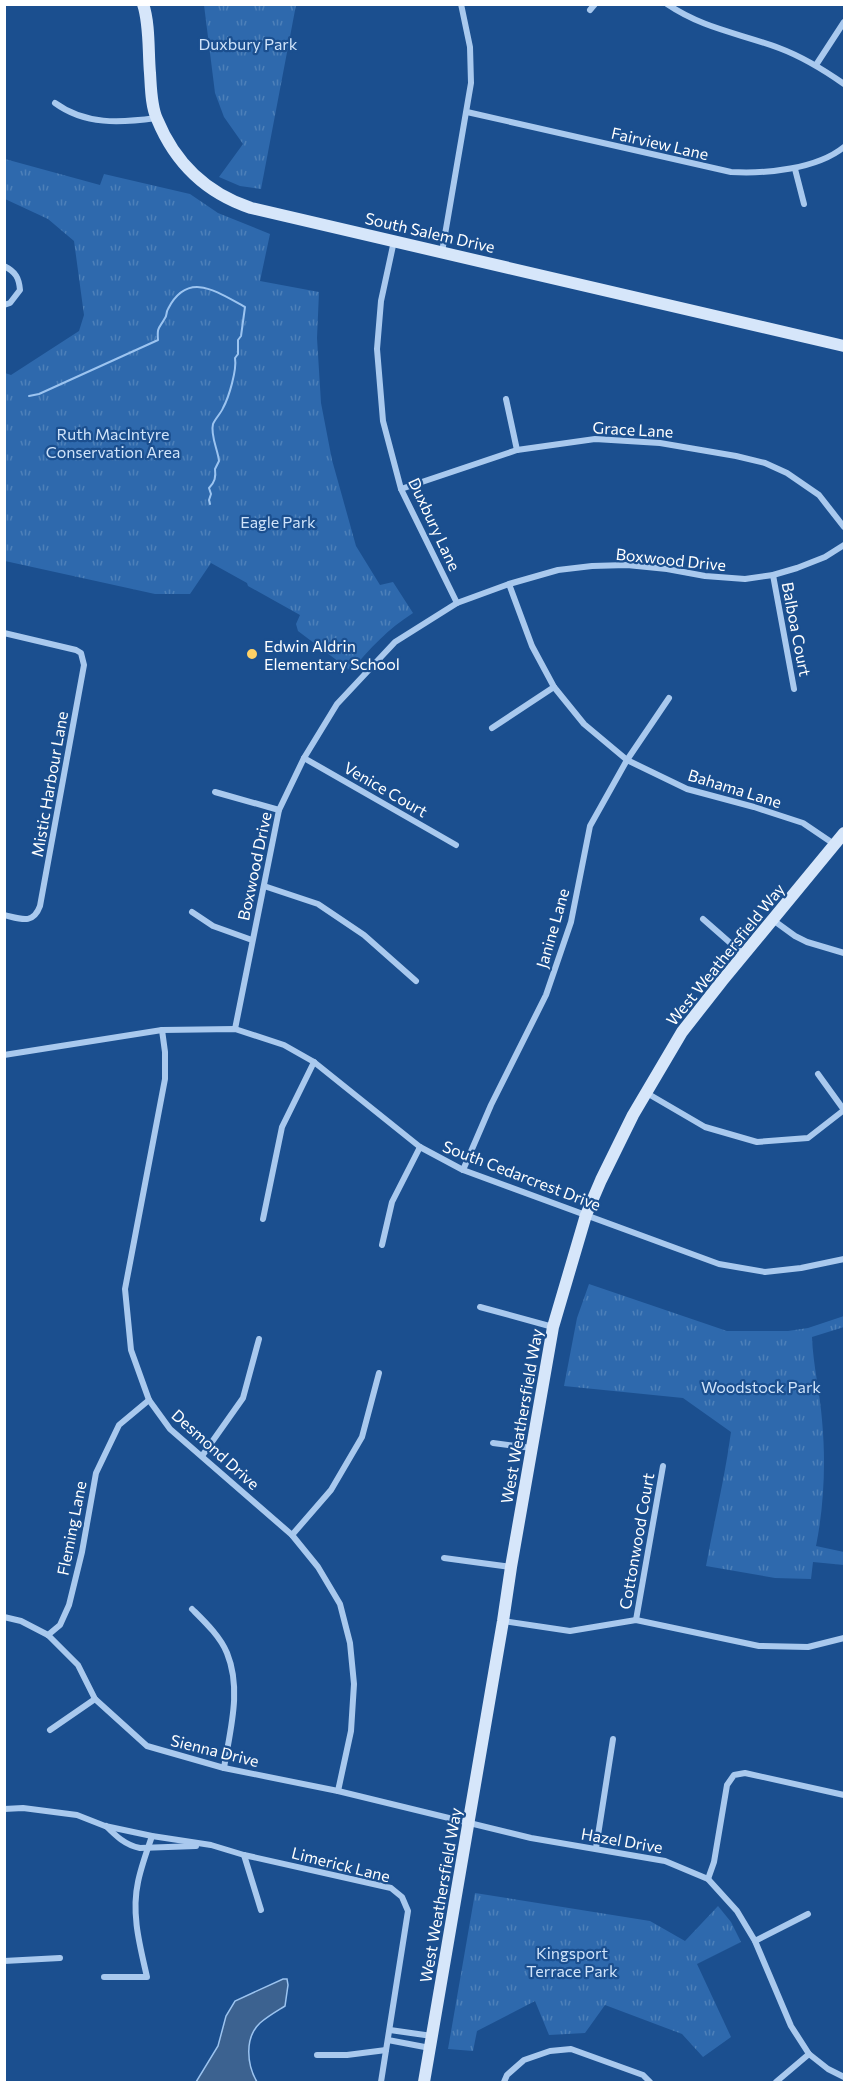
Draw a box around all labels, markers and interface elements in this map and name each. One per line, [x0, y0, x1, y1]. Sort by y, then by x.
park label: Duxbury Park [199, 34, 298, 53]
street label: Fairview Lane [609, 123, 711, 163]
street label: South Salem Drive [363, 208, 497, 256]
street label: Grace Lane [592, 417, 674, 441]
park label: Ruth MacIntyre Conservation Area [46, 424, 180, 461]
street label: Duxbury Lane [405, 474, 465, 574]
park label: Eagle Park [240, 512, 316, 531]
street label: Boxwood Drive [615, 544, 727, 574]
street label: Balboa Court [779, 580, 816, 678]
place label: Edwin Aldrin Elementary School [264, 636, 400, 673]
marker: Edwin Aldrin Elementary School [245, 647, 259, 661]
street label: Mistic Harbour Lane [27, 710, 71, 858]
street label: Venice Court [341, 757, 432, 821]
street label: Bahama Lane [686, 765, 784, 811]
street label: Boxwood Drive [233, 810, 275, 922]
street label: West Weathersfield Way [662, 879, 788, 1029]
street label: Janine Lane [532, 886, 572, 970]
street label: South Cedarcrest Drive [440, 1136, 604, 1214]
street label: West Weathersfield Way [496, 1327, 546, 1505]
park label: Woodstock Park [701, 1377, 821, 1396]
street label: Desmond Drive [168, 1405, 264, 1493]
street label: Cottonwood Court [615, 1471, 657, 1611]
street label: Fleming Lane [53, 1479, 89, 1577]
street label: Sienna Drive [169, 1730, 261, 1770]
street label: West Weathersfield Way [415, 1806, 465, 1984]
street label: Hazel Drive [580, 1823, 664, 1857]
street label: Limerick Lane [290, 1843, 392, 1885]
park label: Kingsport Terrace Park [526, 1943, 618, 1980]

